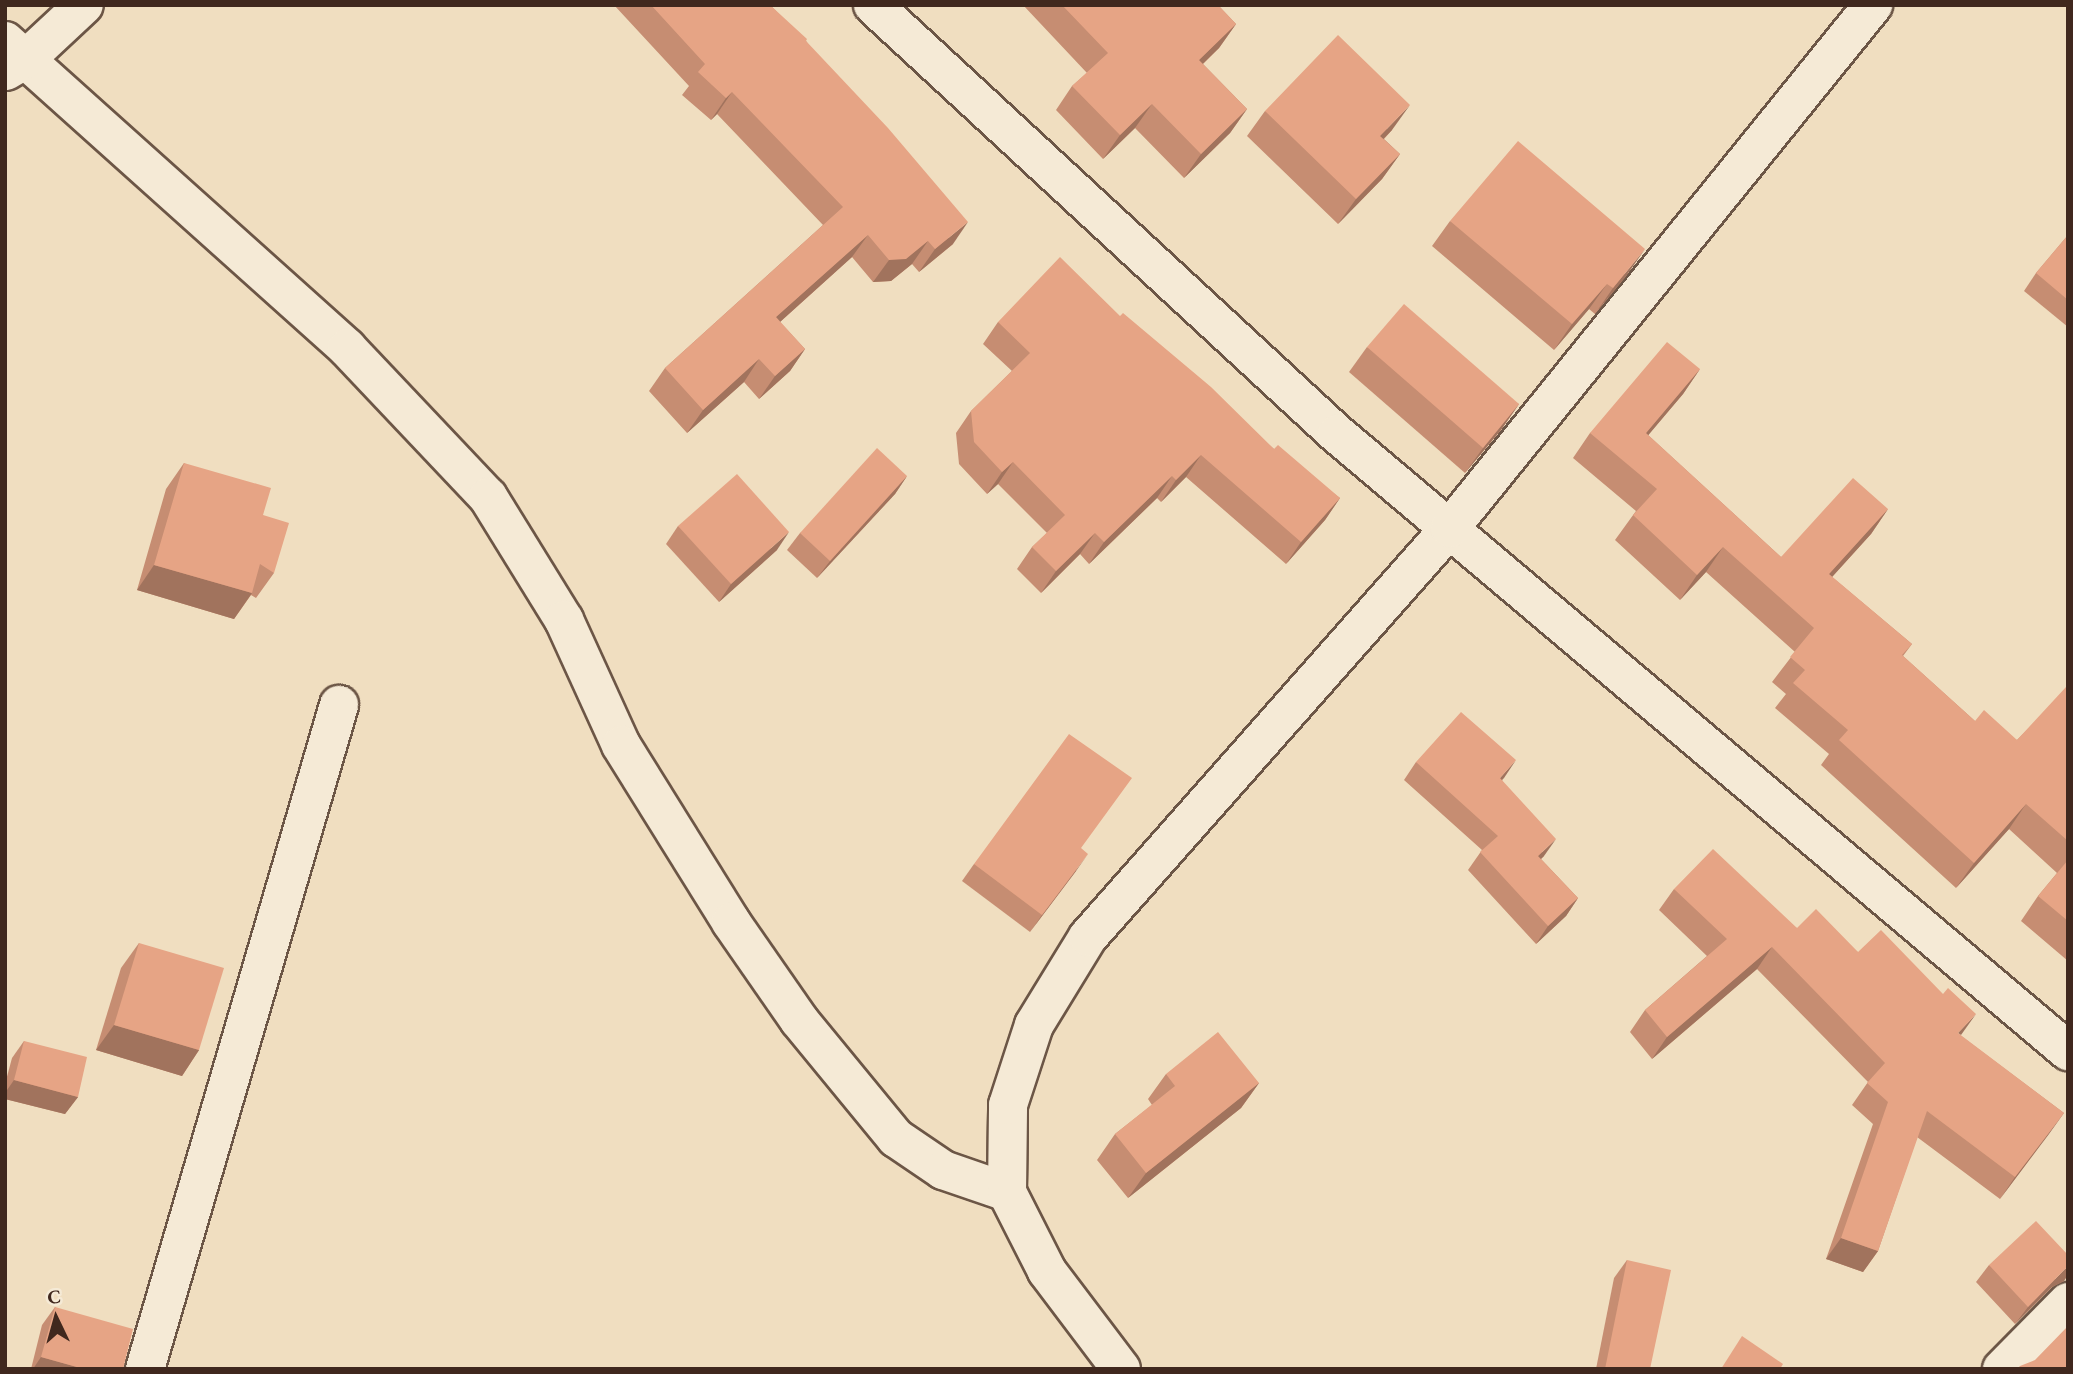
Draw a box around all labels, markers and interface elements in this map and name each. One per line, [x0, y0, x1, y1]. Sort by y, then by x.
north arrow [21, 1283, 91, 1353]
text: С [46, 1284, 62, 1310]

